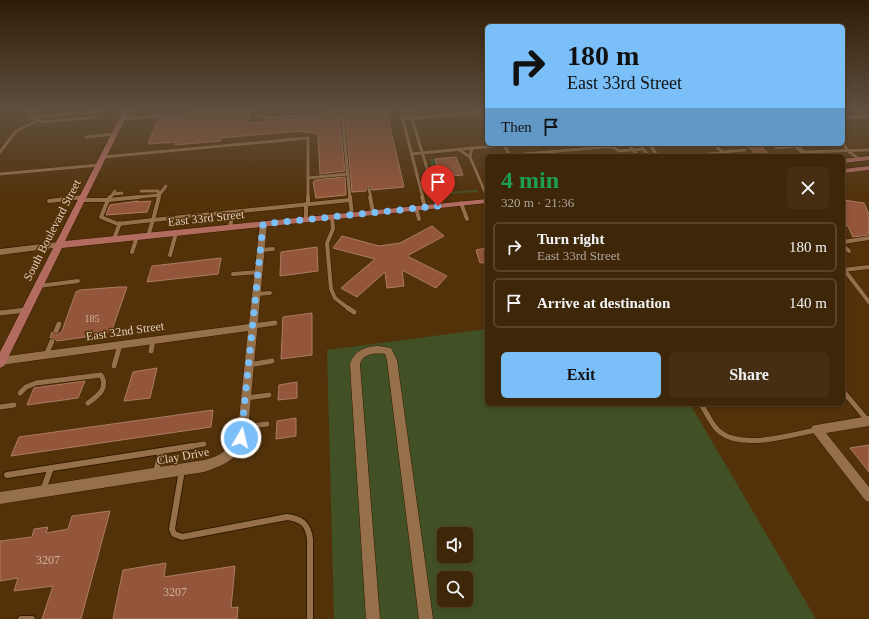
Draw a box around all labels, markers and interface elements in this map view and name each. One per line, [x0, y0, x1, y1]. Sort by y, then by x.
icon: right [501, 40, 553, 92]
text: 180 m [567, 40, 639, 71]
text: East 33rd Street [567, 73, 682, 93]
icon: arrive [540, 116, 562, 138]
text: Then [501, 119, 532, 135]
pin [421, 165, 455, 206]
text: 4 min [501, 167, 559, 193]
button: close [787, 167, 829, 209]
icon: arrive [427, 171, 449, 193]
street label: South Boulevard Street [20, 176, 84, 283]
text: 320 m · 21:36 [501, 195, 574, 210]
street label: East 33rd Street [167, 207, 246, 229]
text: Turn right [537, 231, 604, 247]
icon: right [503, 236, 525, 258]
text: 180 m [789, 239, 827, 255]
text: East 33rd Street [537, 248, 620, 263]
icon: arrive [503, 292, 525, 314]
text: Arrive at destination [537, 295, 670, 311]
text: 140 m [789, 295, 827, 311]
house number: 185 [85, 313, 100, 324]
street label: East 32nd Street [85, 319, 166, 343]
button: Exit [501, 352, 661, 398]
button: Share [669, 352, 829, 398]
position arrow [220, 417, 262, 459]
street label: Clay Drive [156, 445, 210, 467]
map controls [437, 527, 473, 607]
button: sound [437, 527, 473, 563]
house number: 3207 [36, 553, 60, 567]
button: search [437, 571, 473, 607]
house number: 3207 [163, 585, 187, 599]

